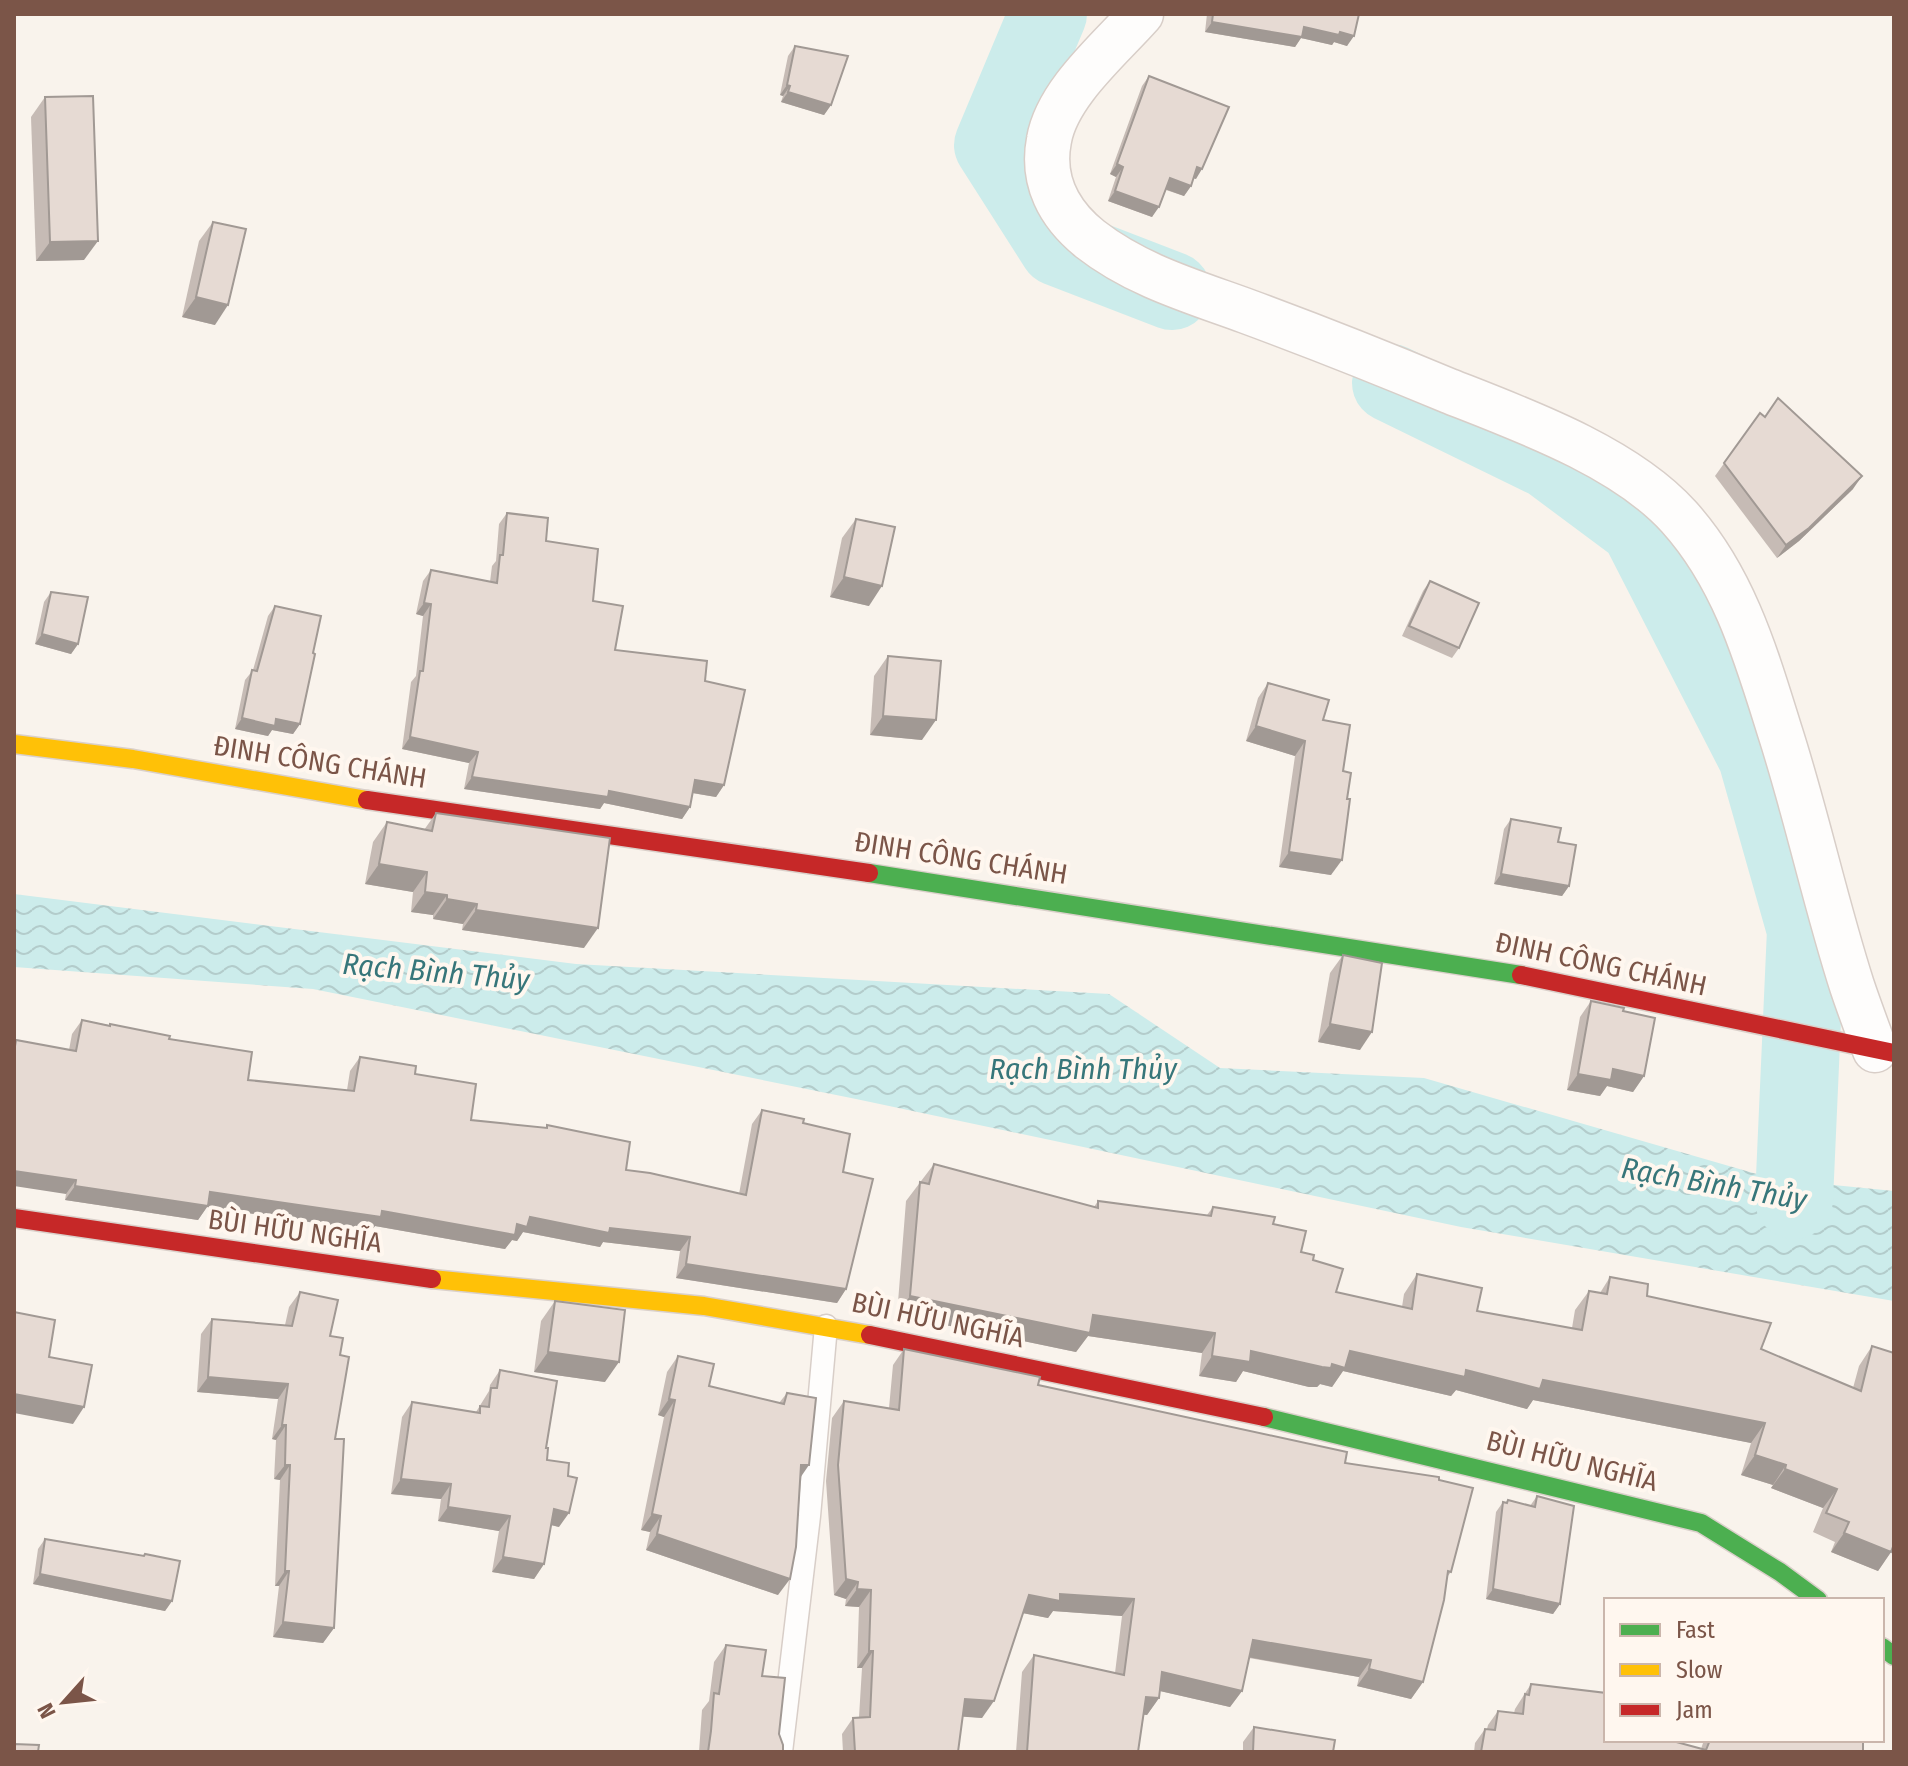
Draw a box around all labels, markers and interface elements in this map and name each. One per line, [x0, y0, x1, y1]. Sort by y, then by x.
street label: ĐINH CÔNG CHÁNH [211, 729, 429, 795]
street label: ĐINH CÔNG CHÁNH [852, 825, 1070, 891]
street label: ĐINH CÔNG CHÁNH [1492, 925, 1710, 1003]
water label: Rạch Bình Thủy [341, 946, 533, 998]
water label: Rạch Bình Thủy [989, 1051, 1178, 1087]
water label: Rạch Bình Thủy [1619, 1150, 1811, 1218]
street label: BÙI HỮU NGHĨA [206, 1202, 384, 1260]
street label: BÙI HỮU NGHĨA [849, 1286, 1027, 1354]
street label: BÙI HỮU NGHĨA [1483, 1424, 1661, 1498]
legend [1604, 1598, 1884, 1742]
text: Fast [1676, 1616, 1715, 1644]
text: Slow [1676, 1656, 1723, 1684]
north arrow [24, 1662, 104, 1742]
text: Jam [1676, 1696, 1713, 1724]
text: N [32, 1699, 62, 1723]

